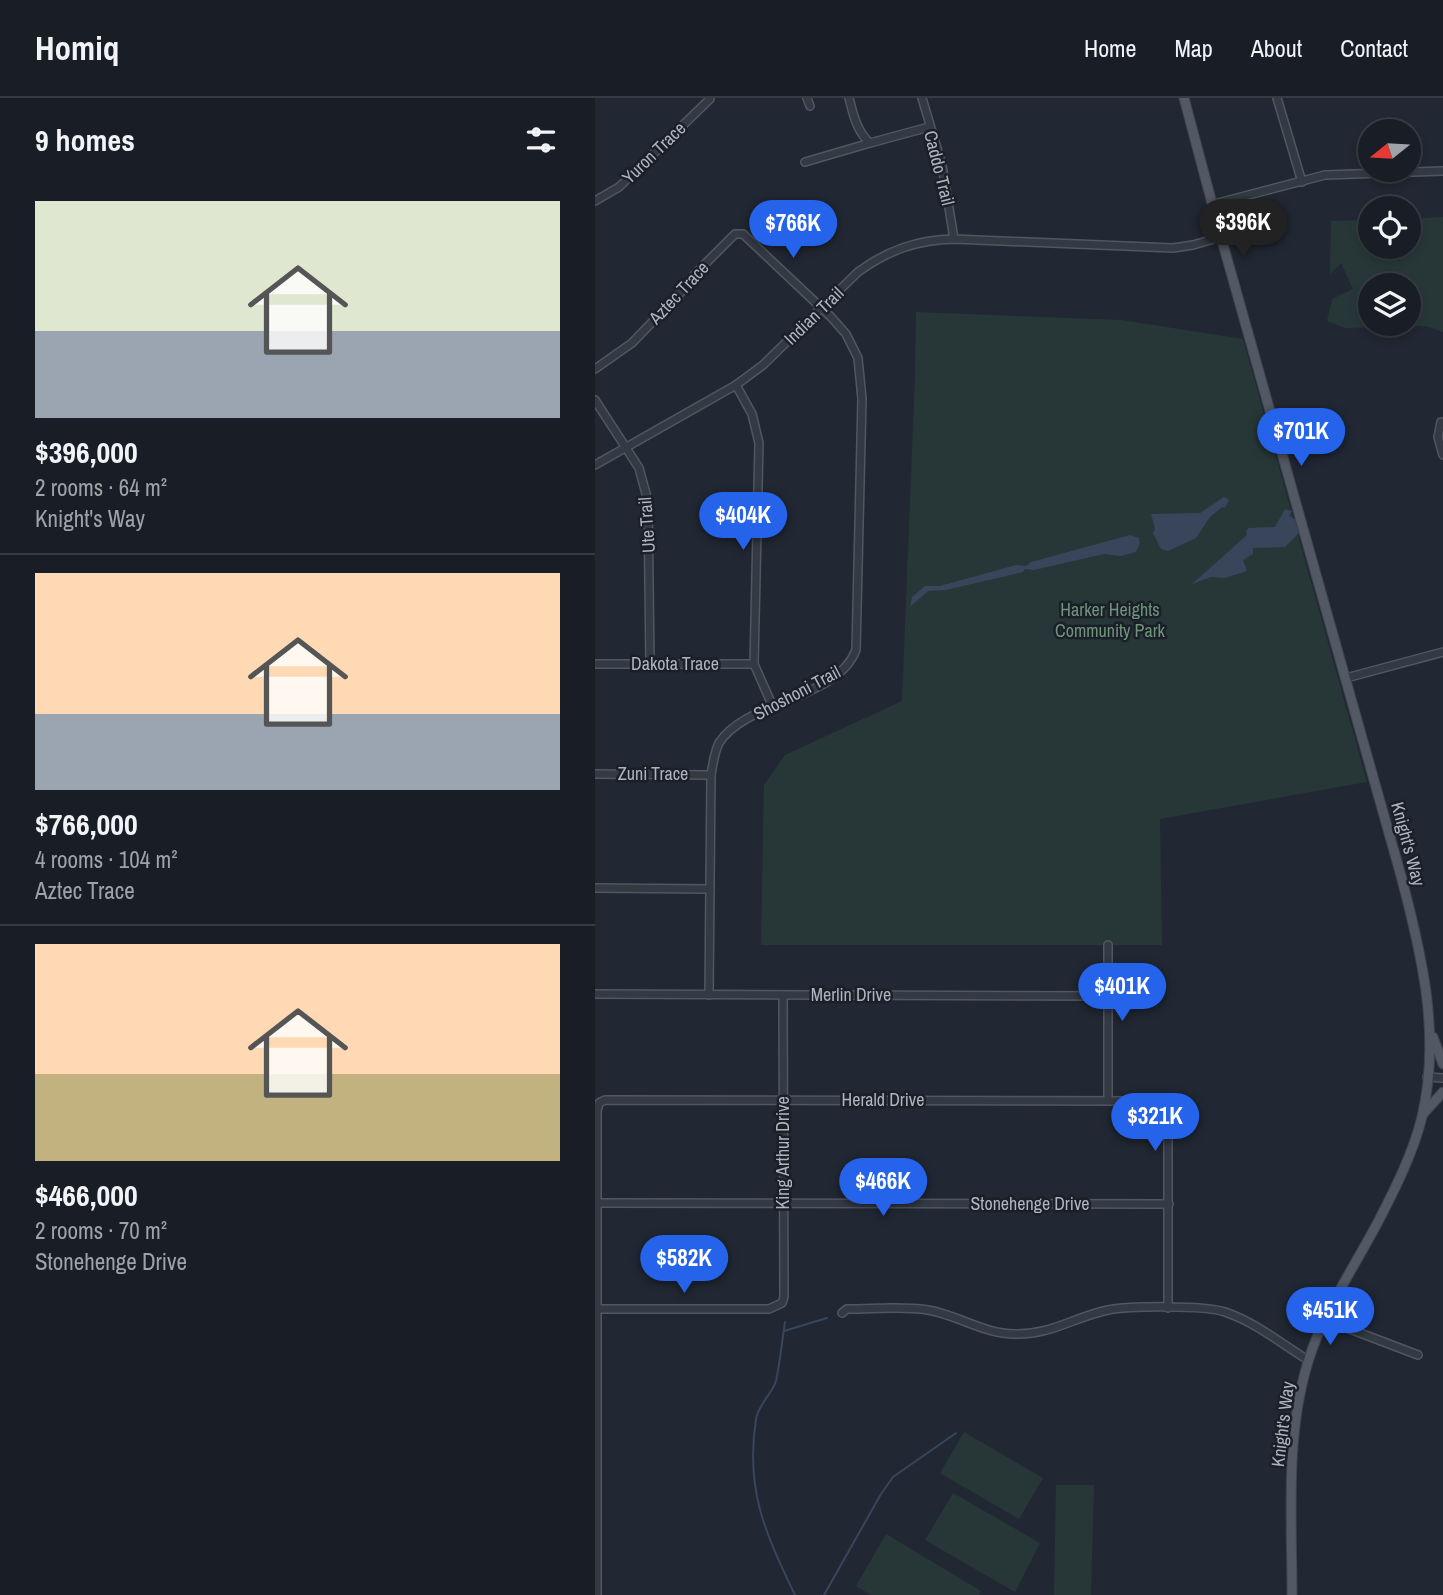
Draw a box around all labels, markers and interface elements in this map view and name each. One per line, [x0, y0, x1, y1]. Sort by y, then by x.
text: Homiq [35, 26, 119, 70]
text: Home [1084, 32, 1136, 64]
text: Map [1174, 32, 1213, 64]
text: About [1251, 32, 1302, 64]
text: Contact [1340, 32, 1408, 64]
street label: Yuron Trace [616, 116, 691, 189]
north arrow [1358, 119, 1421, 182]
map controls [1358, 119, 1421, 336]
text: 9 homes [35, 120, 135, 160]
icon: filters [522, 121, 560, 159]
street label: Caddo Trail [918, 128, 961, 208]
button: locate [1358, 196, 1421, 259]
pin: $766K [744, 200, 842, 260]
pin: $396K [1194, 200, 1292, 259]
text: $396K [1215, 206, 1271, 237]
text: $766K [765, 207, 821, 238]
icon: home [235, 247, 361, 373]
street label: Aztec Trace [642, 256, 714, 330]
button: layers [1358, 273, 1421, 336]
street label: Indian Trail [778, 281, 849, 350]
pin: $701K [1252, 408, 1350, 468]
text: $701K [1273, 415, 1329, 446]
text: $396,000 [35, 432, 138, 472]
text: 2 rooms · 64 m² [35, 472, 167, 503]
pin: $404K [694, 492, 792, 552]
street label: Ute Trail [632, 496, 661, 554]
text: $404K [715, 499, 771, 530]
text: Knight's Way [35, 503, 145, 534]
park label: Harker Heights Community Park [1055, 597, 1166, 643]
icon: home [235, 619, 361, 745]
street label: Dakota Trace [631, 651, 719, 676]
street label: Shoshoni Trail [749, 659, 845, 726]
street label: Zuni Trace [618, 761, 688, 786]
street label: Knight's Way [1385, 799, 1432, 889]
text: $766,000 [35, 804, 138, 844]
text: 4 rooms · 104 m² [35, 844, 178, 875]
text: Aztec Trace [35, 875, 135, 906]
pin: $401K [1073, 964, 1171, 1023]
text: $401K [1094, 970, 1150, 1001]
street label: Merlin Drive [811, 982, 891, 1007]
icon: home [235, 990, 361, 1116]
street label: Herald Drive [842, 1087, 924, 1112]
pin: $321K [1106, 1094, 1204, 1153]
street label: King Arthur Drive [770, 1096, 795, 1210]
text: $321K [1127, 1100, 1183, 1131]
pin: $466K [834, 1158, 932, 1218]
text: $466K [855, 1165, 911, 1196]
text: $466,000 [35, 1175, 138, 1215]
street label: Stonehenge Drive [971, 1191, 1089, 1216]
text: 2 rooms · 70 m² [35, 1215, 167, 1246]
pin: $582K [635, 1236, 733, 1295]
text: $582K [656, 1242, 712, 1273]
text: Stonehenge Drive [35, 1246, 187, 1277]
pin: $451K [1281, 1288, 1379, 1347]
text: $451K [1302, 1294, 1358, 1325]
street label: Knight's Way [1265, 1379, 1300, 1468]

